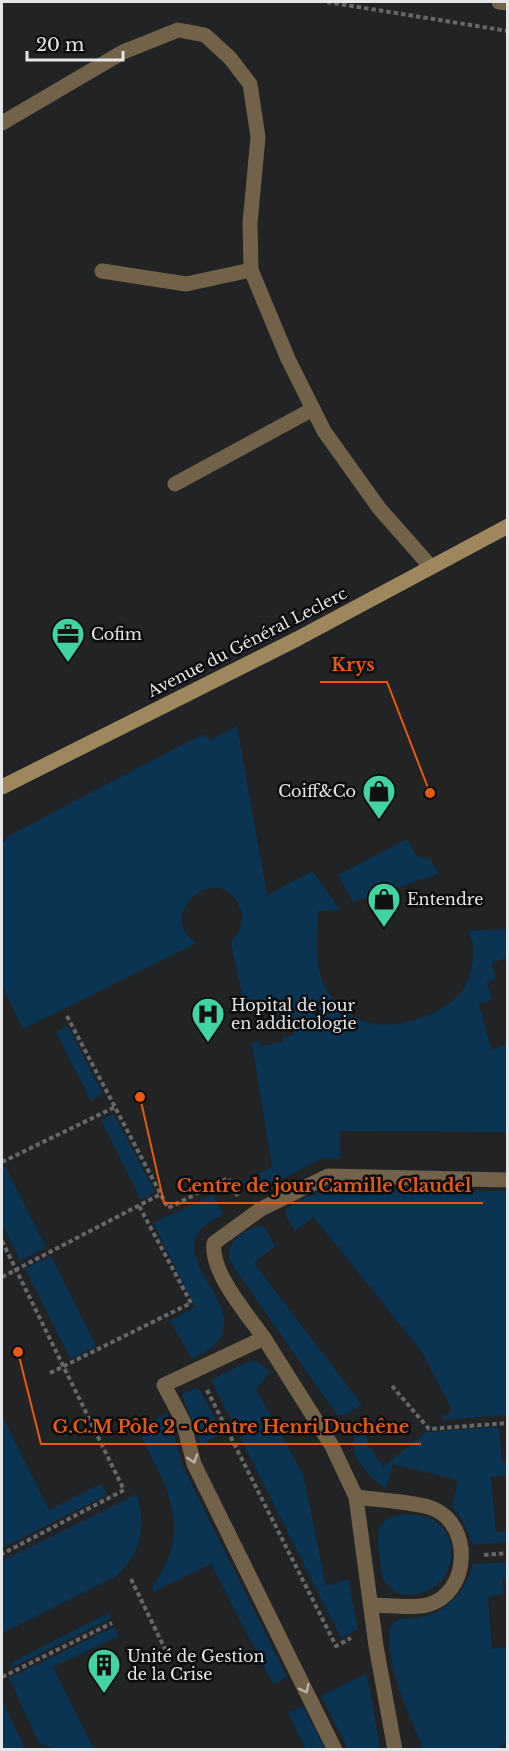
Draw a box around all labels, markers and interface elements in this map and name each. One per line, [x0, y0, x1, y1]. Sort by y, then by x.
scale bar [27, 24, 123, 62]
text: 20 m [36, 34, 84, 56]
street label: Avenue du Général Leclerc [143, 583, 350, 702]
office icon: Cofim [50, 616, 86, 663]
place label: Cofim [91, 624, 142, 644]
callout: Krys [320, 646, 387, 682]
text: Krys [331, 654, 375, 676]
shop icon: Coiff&Co [361, 773, 397, 820]
place label: Coiff&Co [278, 781, 356, 801]
shop icon: Entendre [366, 881, 402, 928]
place label: Entendre [407, 889, 483, 909]
place label: Hopital de jour en addictologie [231, 995, 357, 1033]
hospital icon: Hopital de jour en addictologie [190, 996, 226, 1043]
callout: Centre de jour Camille Claudel [164, 1167, 483, 1203]
text: Centre de jour Camille Claudel [177, 1175, 472, 1197]
callout: G.C.M Pôle 2 - Centre Henri Duchêne [41, 1408, 421, 1444]
text: G.C.M Pôle 2 - Centre Henri Duchêne [53, 1416, 409, 1438]
one-way arrow [186, 1453, 198, 1464]
place label: Unité de Gestion de la Crise [127, 1646, 264, 1684]
building icon: Unité de Gestion de la Crise [86, 1647, 122, 1694]
one-way arrow [298, 1682, 309, 1693]

